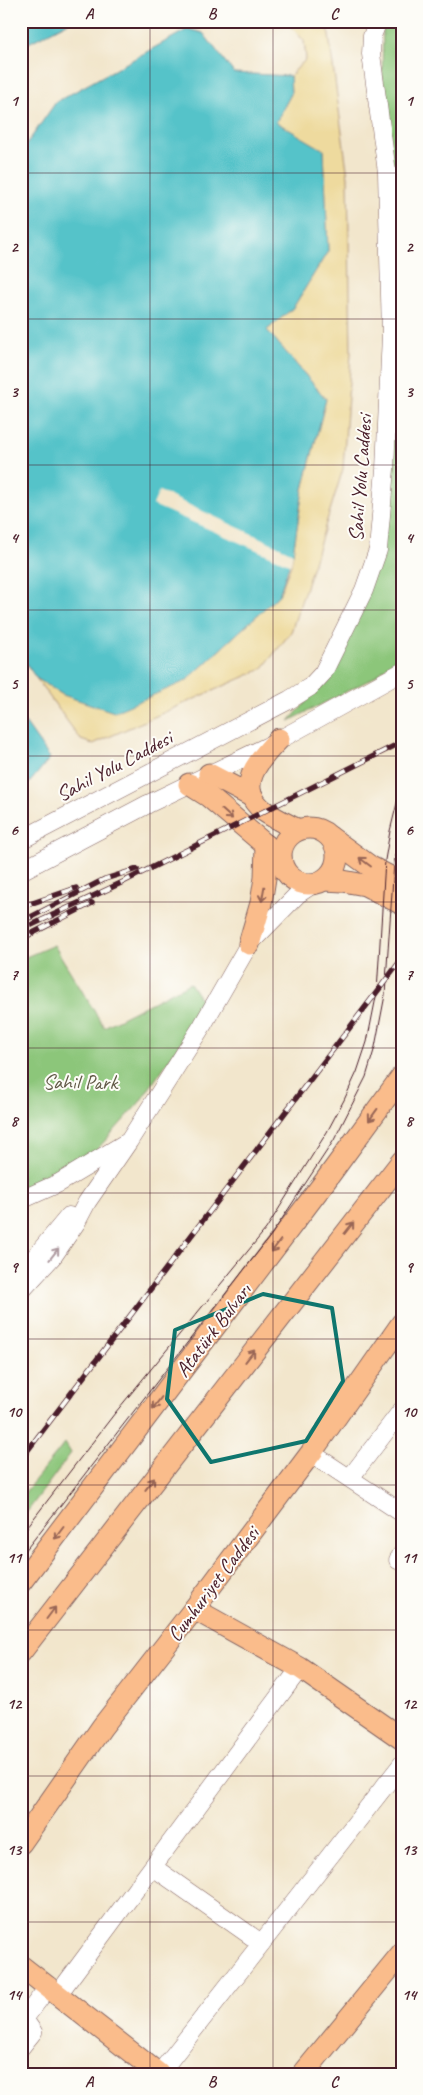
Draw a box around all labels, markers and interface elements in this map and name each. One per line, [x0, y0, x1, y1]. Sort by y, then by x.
text: A [85, 4, 95, 24]
text: B [208, 4, 218, 24]
text: C [330, 4, 340, 24]
text: 1 [10, 91, 19, 111]
text: 1 [405, 91, 414, 111]
text: 2 [10, 237, 19, 257]
text: 2 [405, 237, 414, 257]
text: 3 [10, 382, 19, 402]
text: 3 [405, 382, 414, 402]
street label: Sahil Yolu Caddesi [343, 410, 378, 543]
text: 4 [10, 528, 19, 548]
text: 4 [405, 528, 414, 548]
text: 5 [11, 674, 20, 694]
text: 5 [406, 674, 415, 694]
street label: Sahil Yolu Caddesi [52, 723, 179, 807]
one-way arrow [221, 808, 234, 820]
text: 6 [10, 820, 19, 840]
text: 6 [405, 820, 414, 840]
one-way arrow [358, 857, 372, 867]
one-way arrow [257, 885, 267, 901]
text: 7 [10, 965, 19, 985]
text: 7 [405, 965, 414, 985]
park label: Sahil Park [43, 1069, 119, 1095]
one-way arrow [368, 1108, 378, 1122]
text: 8 [10, 1111, 19, 1131]
text: 8 [405, 1111, 414, 1131]
one-way arrow [344, 1222, 355, 1235]
one-way arrow [271, 1239, 282, 1252]
one-way arrow [48, 1248, 59, 1261]
text: 9 [10, 1257, 19, 1277]
text: 9 [405, 1257, 414, 1277]
street label: Atatürk Bulvarı [169, 1277, 257, 1382]
one-way arrow [244, 1350, 255, 1363]
one-way arrow [152, 1396, 162, 1410]
text: 10 [7, 1402, 23, 1422]
text: 10 [402, 1402, 418, 1422]
one-way arrow [144, 1478, 155, 1491]
street label: Cumhuriyet Caddesi [161, 1519, 266, 1647]
one-way arrow [54, 1526, 64, 1540]
text: 11 [7, 1548, 23, 1568]
text: 11 [402, 1548, 418, 1568]
one-way arrow [45, 1607, 56, 1620]
text: 12 [7, 1694, 23, 1714]
text: 12 [402, 1694, 418, 1714]
text: 13 [7, 1840, 23, 1860]
text: 13 [402, 1840, 418, 1860]
text: 14 [7, 1985, 23, 2005]
text: 14 [402, 1985, 418, 2005]
text: A [85, 2072, 95, 2092]
text: B [208, 2072, 218, 2092]
text: C [330, 2072, 340, 2092]

